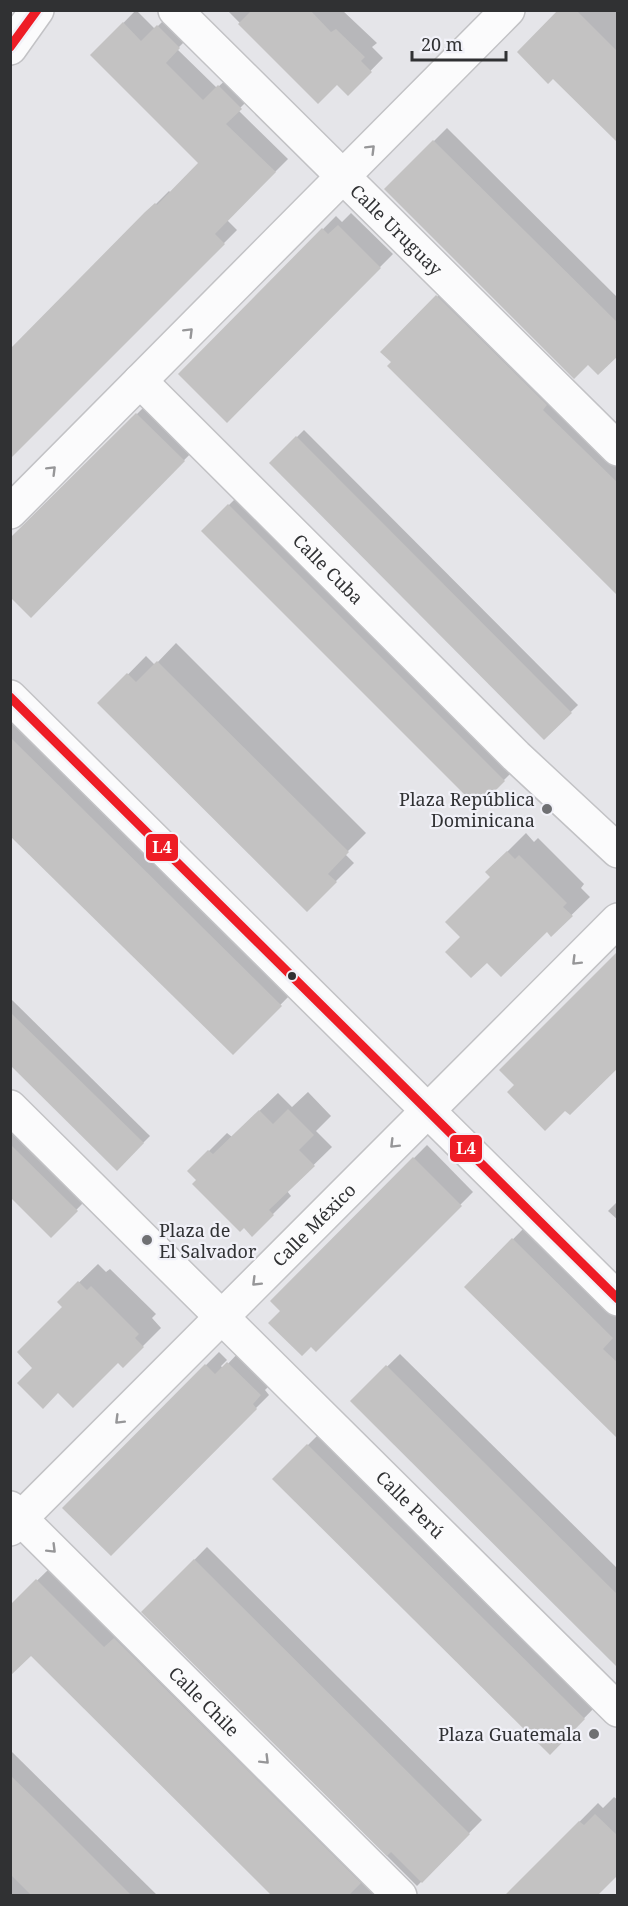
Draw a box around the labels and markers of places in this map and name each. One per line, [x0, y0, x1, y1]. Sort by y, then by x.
place label: Plaza República Dominicana [399, 787, 535, 832]
marker: Plaza República Dominicana [540, 802, 554, 816]
unlabelled marker [286, 970, 298, 982]
place label: Plaza de El Salvador [159, 1218, 257, 1263]
marker: Plaza de El Salvador [140, 1233, 154, 1247]
place label: Plaza Guatemala [438, 1722, 582, 1746]
marker: Plaza Guatemala [587, 1727, 601, 1741]

